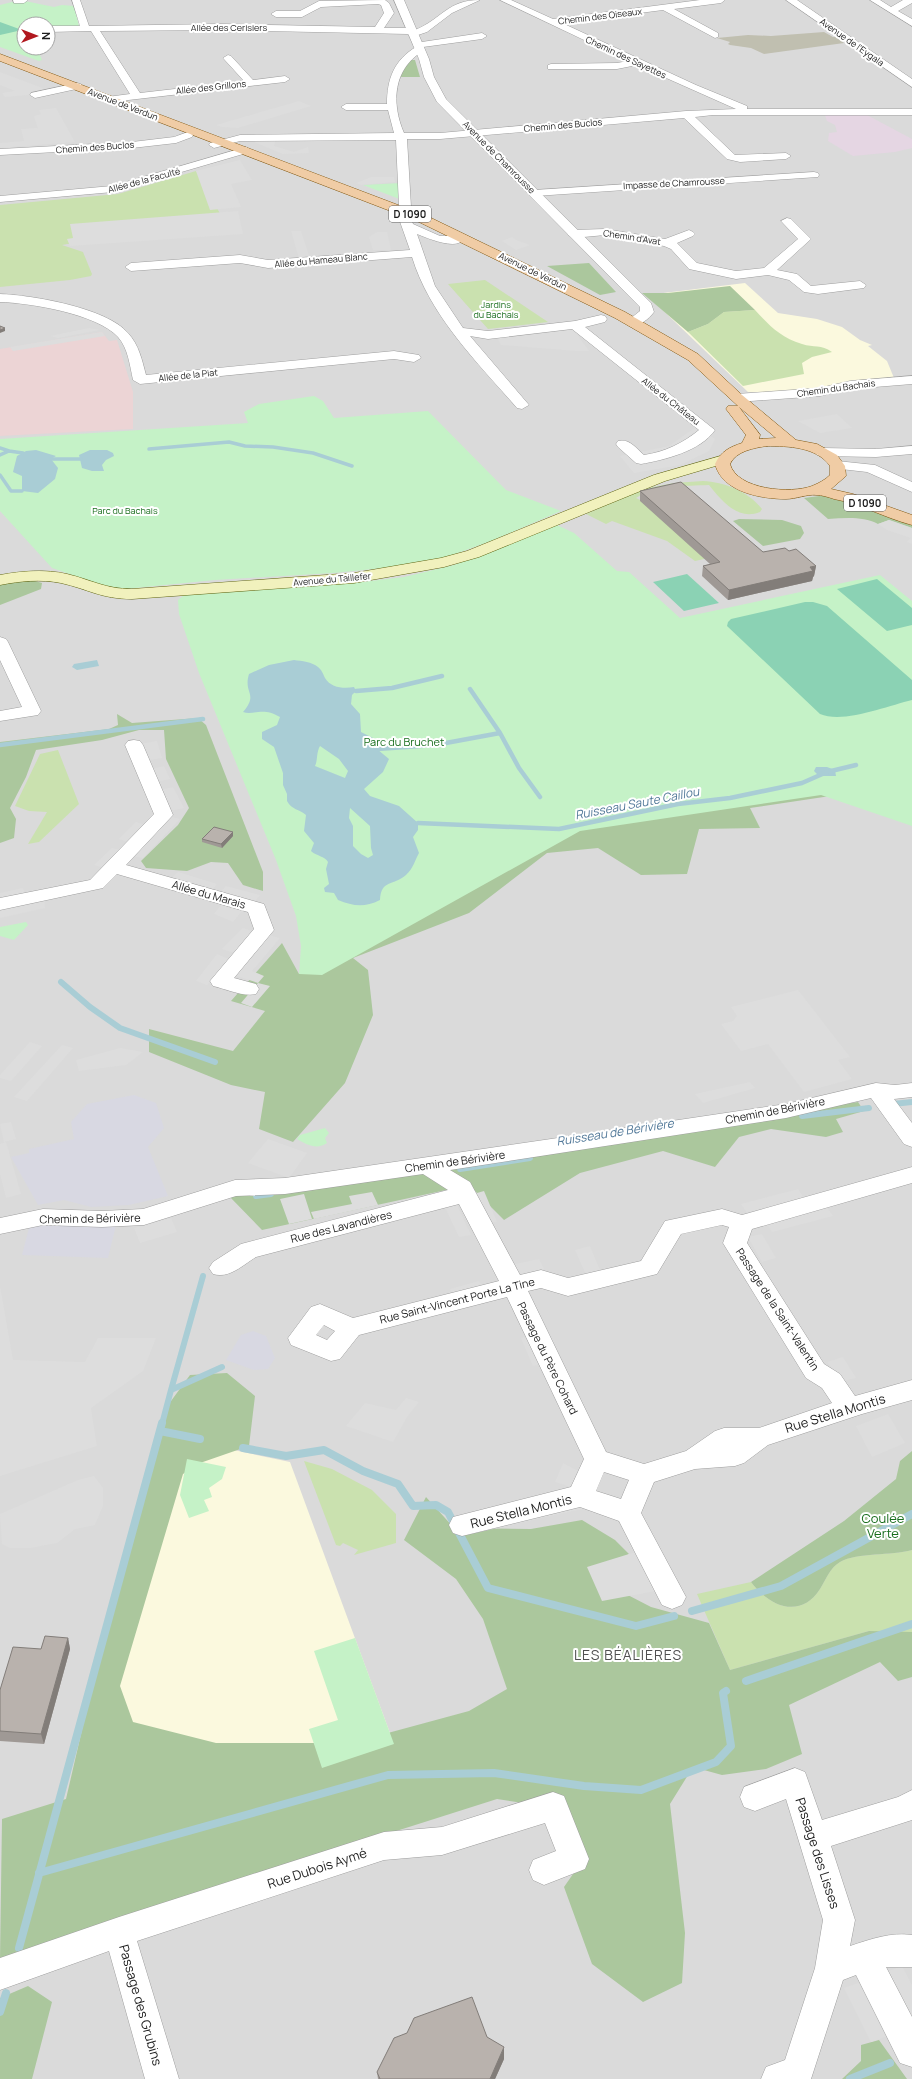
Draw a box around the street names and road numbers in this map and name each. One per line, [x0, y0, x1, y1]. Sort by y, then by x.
street label: Chemin des Oiseaux [557, 4, 643, 28]
street label: Avenue de l'Eygala [817, 15, 887, 69]
street label: Allée des Cerisiers [191, 21, 267, 34]
street label: Chemin des Sayettes [584, 33, 669, 82]
street label: Allée des Grillons [175, 77, 247, 97]
street label: Avenue de Verdun [86, 85, 160, 123]
street label: Chemin des Buclos [523, 115, 603, 135]
street label: Avenue de Chamrousse [460, 118, 538, 196]
street label: Chemin des Buclos [55, 138, 135, 156]
street label: Allée de la Faculté [106, 164, 182, 196]
street label: Impasse de Chamrousse [623, 174, 725, 192]
road number: D 1090 [389, 206, 431, 222]
street label: Chemin d'Avat [602, 226, 662, 248]
street label: Allée du Hameau Blanc [274, 249, 368, 271]
street label: Avenue de Verdun [497, 249, 569, 293]
street label: Allée de la Piat [158, 365, 219, 385]
street label: Allée du Château [639, 374, 703, 428]
street label: Chemin du Bachais [796, 376, 876, 400]
road number: D 1090 [844, 495, 886, 511]
street label: Avenue du Taillefer [293, 569, 372, 589]
street label: Allée du Marais [170, 876, 248, 912]
street label: Chemin de Bérivière [724, 1093, 827, 1127]
street label: Chemin de Bérivière [404, 1146, 507, 1175]
street label: Rue des Lavandières [289, 1206, 393, 1246]
street label: Chemin de Bérivière [39, 1210, 141, 1226]
street label: Passage de la Saint-Valentin [733, 1245, 823, 1373]
street label: Rue Saint-Vincent Porte La Tine [378, 1273, 537, 1327]
street label: Passage du Père Cohard [514, 1299, 582, 1417]
street label: Rue Stella Montis [783, 1389, 888, 1437]
street label: Rue Stella Montis [468, 1490, 574, 1532]
street label: Passage des Lisses [792, 1795, 845, 1911]
street label: Rue Dubois Aymé [265, 1843, 369, 1893]
street label: Passage des Grubins [115, 1942, 167, 2068]

